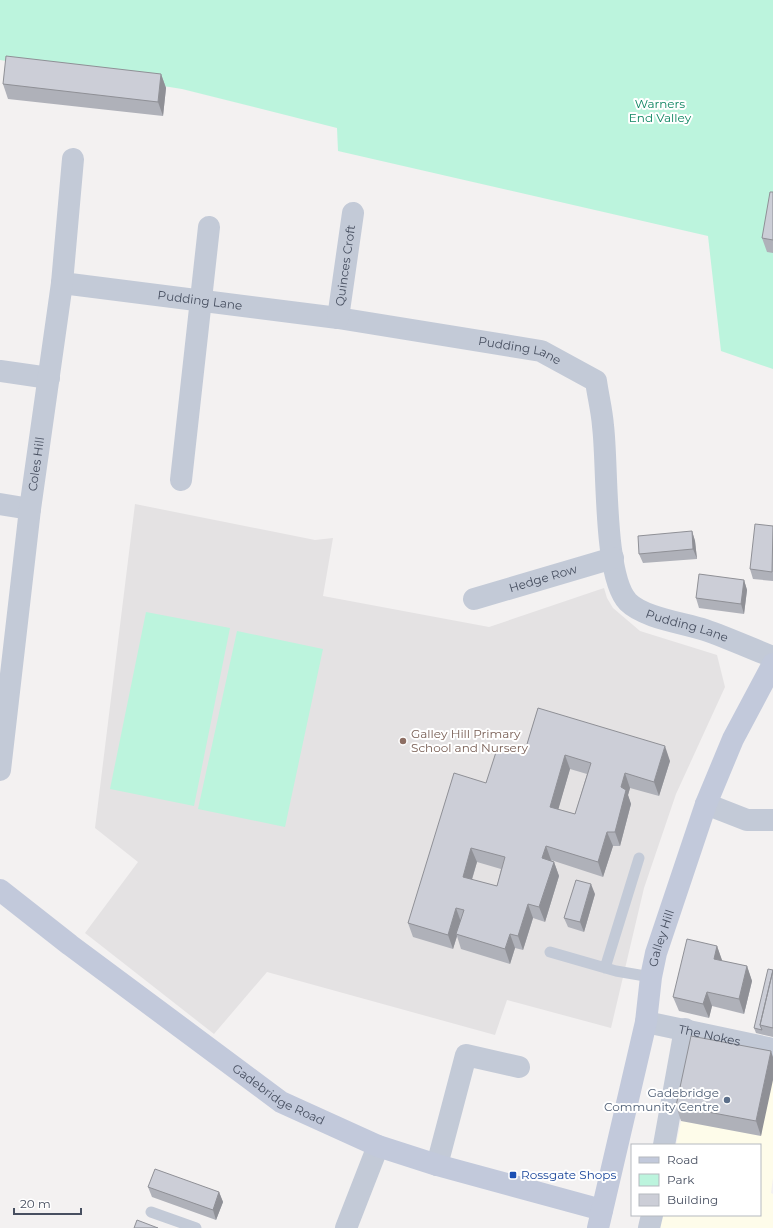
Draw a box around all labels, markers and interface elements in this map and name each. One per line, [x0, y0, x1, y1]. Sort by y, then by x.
park label: Warners End Valley [629, 96, 692, 125]
street label: Quinces Croft [332, 224, 358, 307]
street label: Pudding Lane [157, 287, 243, 313]
street label: Pudding Lane [477, 333, 564, 368]
street label: Coles Hill [25, 436, 47, 492]
street label: Hedge Row [507, 561, 579, 595]
street label: Pudding Lane [644, 606, 731, 645]
place label: Galley Hill Primary School and Nursery [411, 726, 528, 755]
marker: Galley Hill Primary School and Nursery [398, 736, 408, 746]
street label: Galley Hill [645, 908, 677, 968]
street label: The Nokes [677, 1021, 742, 1049]
street label: Gadebridge Road [229, 1060, 327, 1128]
place label: Gadebridge Community Centre [604, 1085, 719, 1114]
marker: Gadebridge Community Centre [722, 1095, 732, 1105]
legend [631, 1144, 761, 1216]
text: Road [667, 1152, 698, 1167]
place label: Rossgate Shops [521, 1167, 616, 1182]
marker: Rossgate Shops [508, 1170, 518, 1180]
text: Park [667, 1172, 695, 1187]
scale bar [14, 1190, 81, 1216]
text: Building [667, 1192, 718, 1207]
text: 20 m [20, 1196, 51, 1211]

